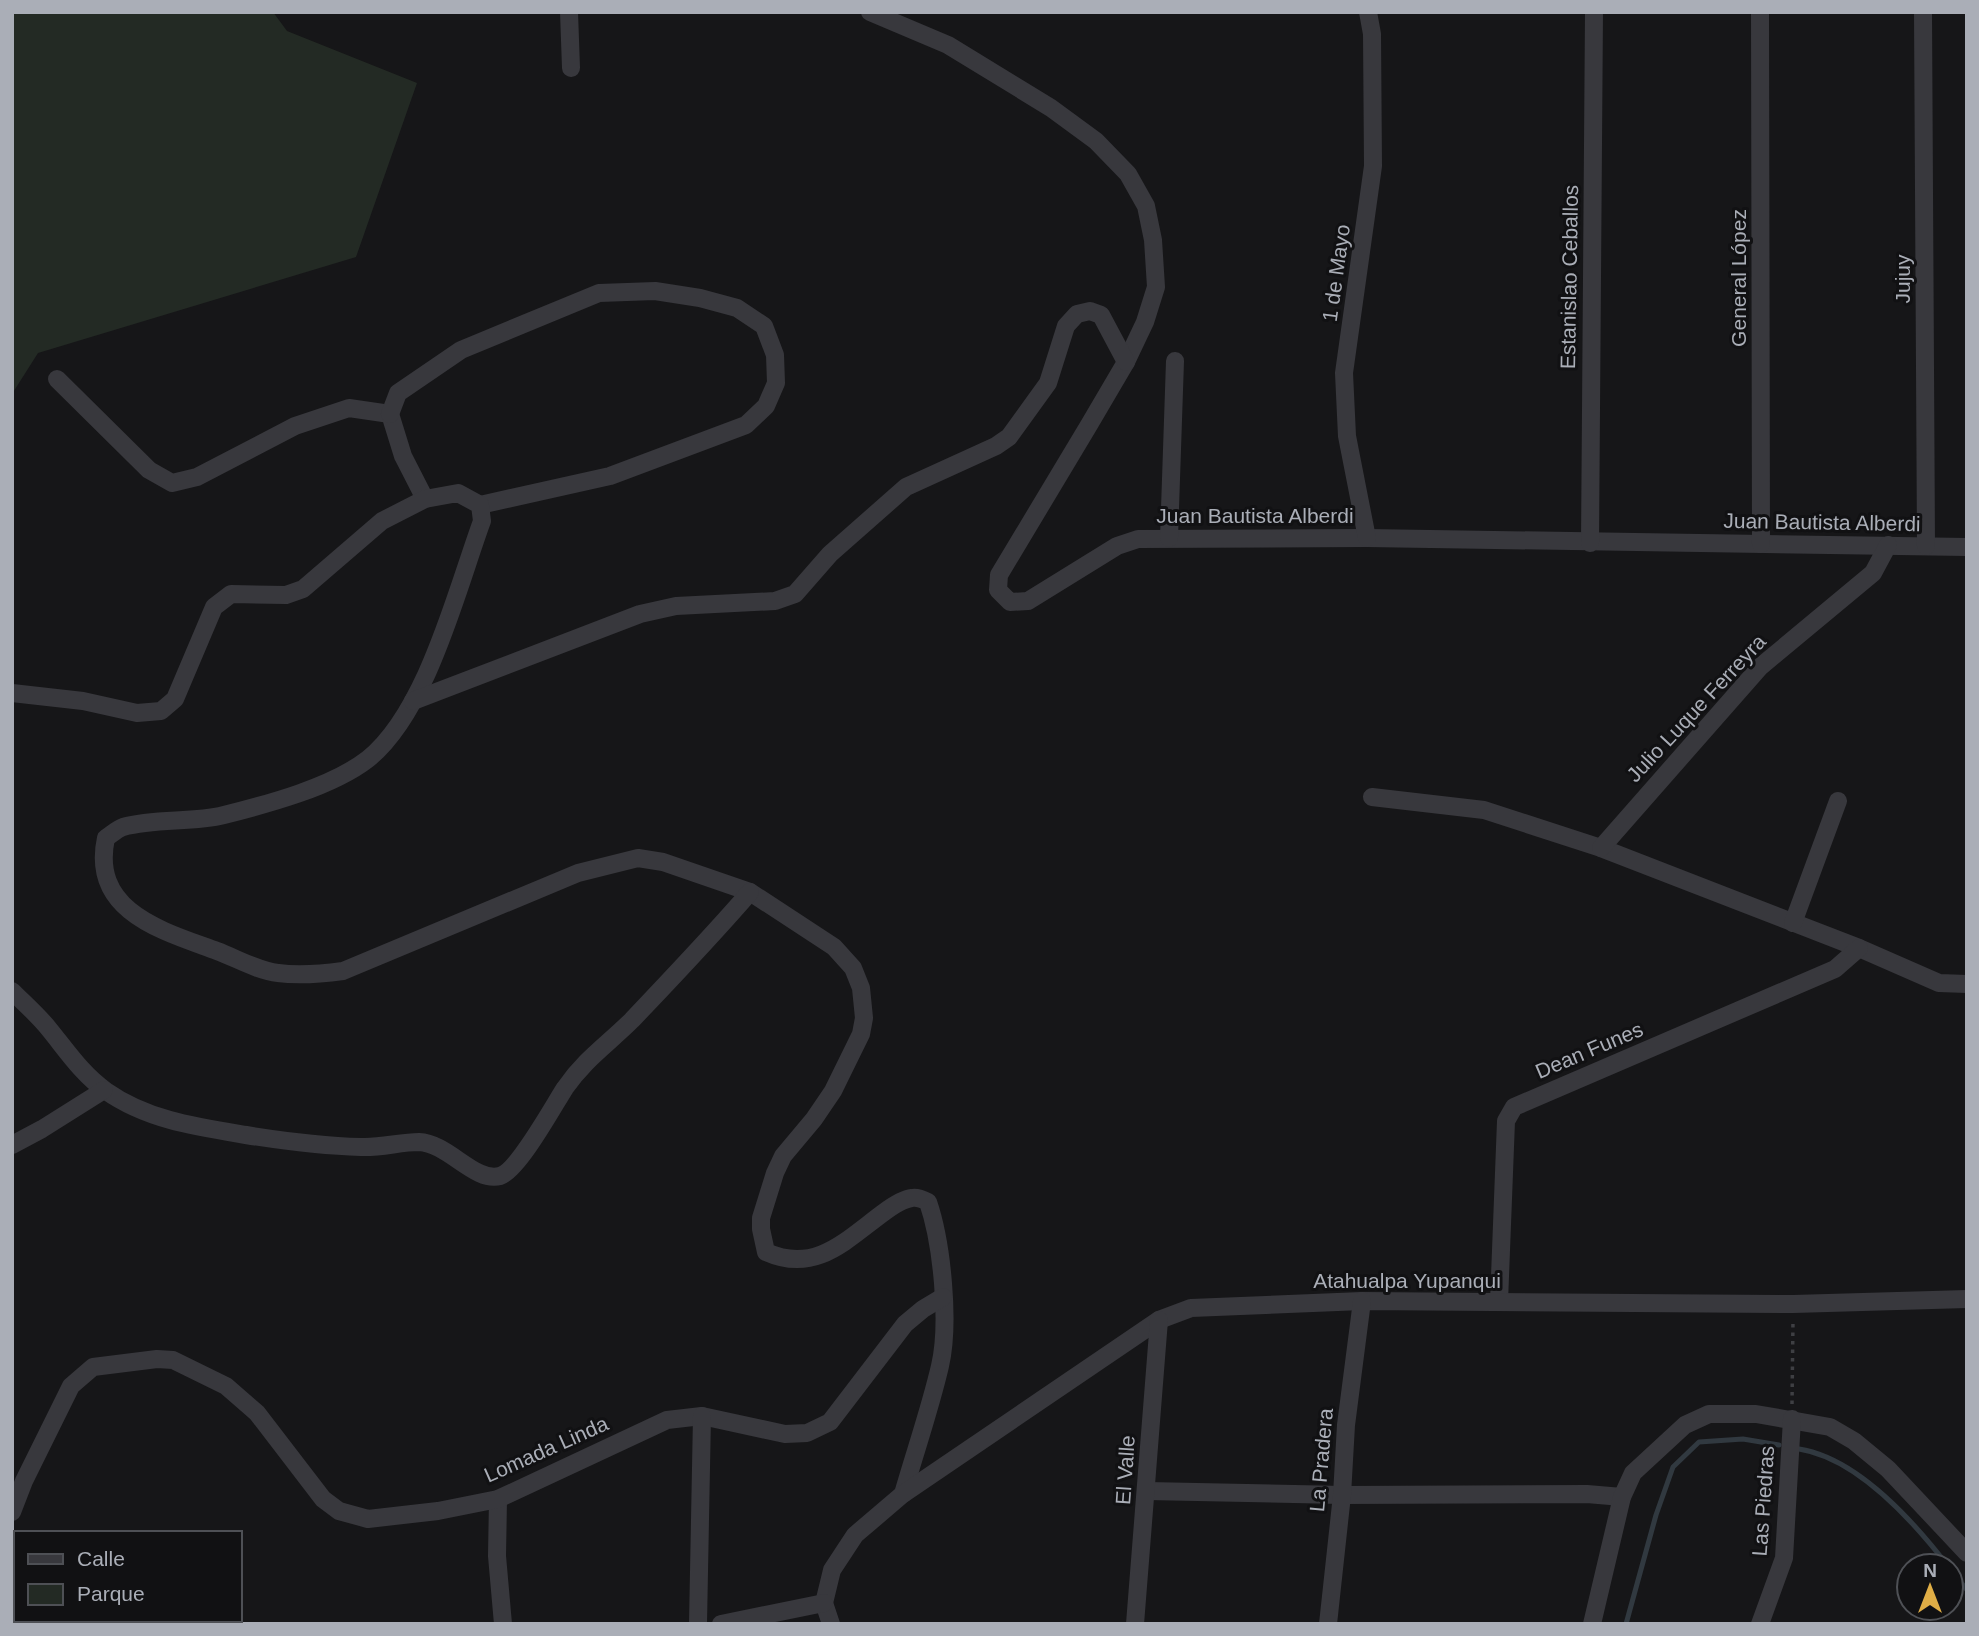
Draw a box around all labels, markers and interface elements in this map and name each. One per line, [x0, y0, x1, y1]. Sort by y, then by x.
street label: Estanislao Ceballos [1556, 185, 1582, 369]
street label: General López [1727, 209, 1750, 347]
street label: 1 de Mayo [1318, 223, 1354, 323]
street label: Jujuy [1891, 254, 1914, 304]
street label: Juan Bautista Alberdi [1156, 504, 1354, 527]
street label: Juan Bautista Alberdi [1723, 509, 1921, 535]
street label: Julio Luque Ferreyra [1622, 629, 1770, 786]
street label: Dean Funes [1532, 1017, 1646, 1083]
street label: Atahualpa Yupanqui [1313, 1269, 1501, 1292]
street label: La Pradera [1305, 1407, 1337, 1513]
street label: Lomada Linda [481, 1411, 612, 1487]
street label: El Valle [1111, 1434, 1139, 1506]
street label: Las Piedras [1748, 1445, 1778, 1557]
legend [14, 1531, 242, 1622]
text: Calle [77, 1547, 125, 1570]
north arrow [1895, 1552, 1965, 1622]
text: N [1923, 1560, 1937, 1581]
text: Parque [77, 1582, 145, 1605]

